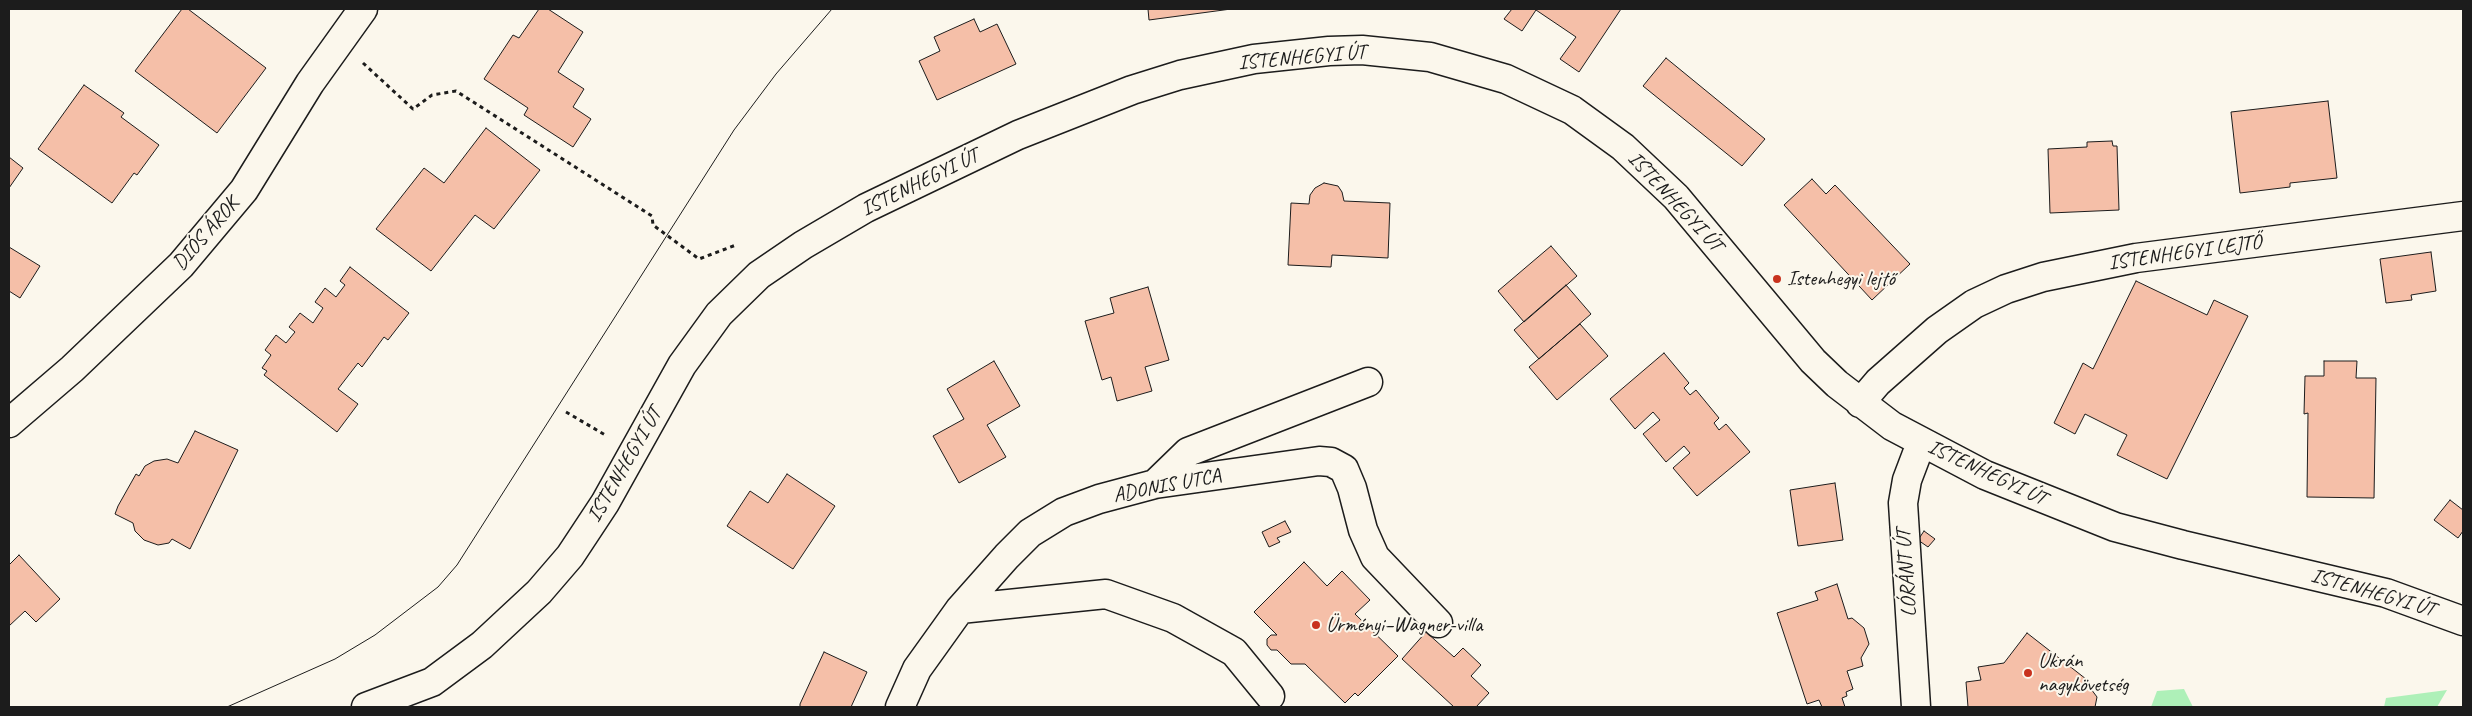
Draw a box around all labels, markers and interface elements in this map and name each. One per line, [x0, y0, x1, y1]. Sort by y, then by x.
street label: ISTENHEGYI ÚT [1237, 40, 1367, 76]
street label: ISTENHEGYI ÚT [857, 144, 983, 222]
street label: ISTENHEGYI ÚT [1622, 147, 1728, 257]
street label: DIÓS ÁROK [167, 192, 245, 276]
street label: ISTENHEGYI LEJTŐ [2107, 230, 2263, 276]
place label: Istenhegyi lejtő [1787, 266, 1895, 292]
marker: Istenhegyi lejtő [1771, 273, 1783, 285]
street label: ISTENHEGYI ÚT [582, 403, 668, 527]
street label: ISTENHEGYI ÚT [1924, 435, 2050, 511]
street label: ADONIS UTCA [1111, 463, 1223, 509]
street label: LÓRÁNT ÚT [1891, 528, 1923, 618]
street label: ISTENHEGYI ÚT [2308, 563, 2438, 623]
place label: Ürményi–Wagner-villa [1326, 612, 1482, 638]
marker: Ürményi–Wagner-villa [1310, 619, 1322, 631]
place label: Ukrán nagykövetség [2038, 648, 2128, 698]
marker: Ukrán nagykövetség [2022, 667, 2034, 679]

